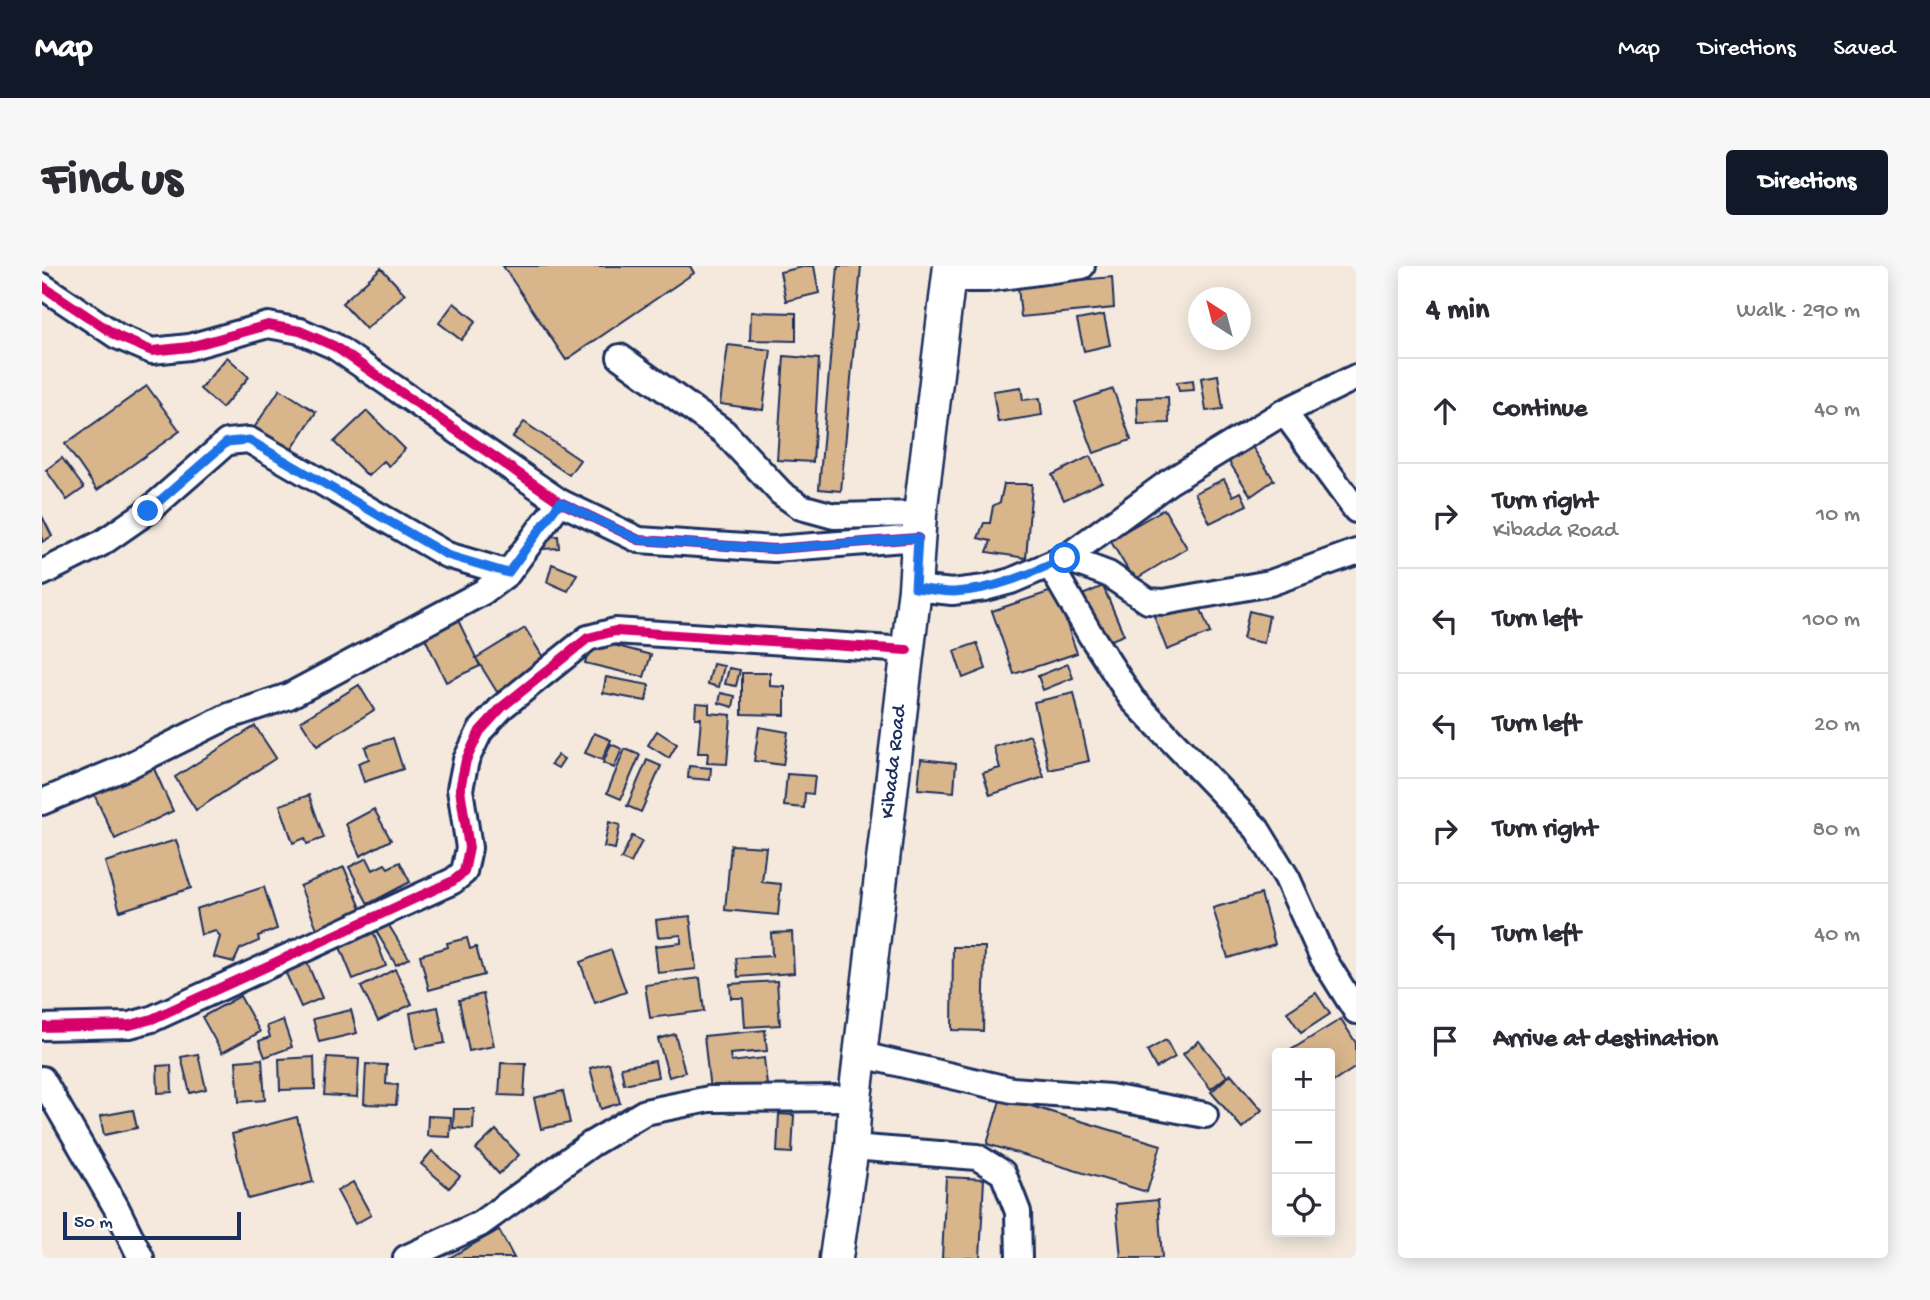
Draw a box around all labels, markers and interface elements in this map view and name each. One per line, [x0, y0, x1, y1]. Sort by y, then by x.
text: Map [35, 30, 92, 68]
text: Map [1618, 35, 1660, 64]
text: Directions [1698, 35, 1796, 64]
text: Saved [1834, 35, 1895, 64]
button: Directions [1726, 150, 1888, 215]
text: Find us [42, 153, 182, 211]
north arrow [1188, 287, 1251, 350]
text: 4 min [1426, 294, 1489, 329]
text: Walk · 290 m [1737, 298, 1860, 325]
icon: ahead [1426, 392, 1464, 430]
text: Continue [1493, 395, 1587, 426]
text: 40 m [1814, 397, 1860, 424]
text: Turn right [1493, 487, 1597, 518]
route end [132, 495, 163, 526]
icon: right [1426, 497, 1464, 535]
text: 10 m [1816, 502, 1860, 529]
text: Kibada Road [1493, 518, 1618, 545]
route start [1049, 542, 1080, 573]
icon: left [1426, 602, 1464, 640]
text: Turn left [1493, 605, 1581, 636]
text: 100 m [1803, 607, 1860, 634]
street label: Kibada Road [877, 702, 914, 820]
icon: left [1426, 707, 1464, 745]
text: Turn left [1493, 710, 1581, 741]
text: 20 m [1814, 712, 1860, 739]
icon: right [1426, 812, 1464, 850]
text: Turn right [1493, 815, 1597, 846]
text: 80 m [1813, 817, 1860, 844]
icon: left [1426, 917, 1464, 955]
text: Turn left [1493, 920, 1581, 951]
text: 40 m [1814, 922, 1860, 949]
icon: arrive [1426, 1022, 1464, 1060]
text: Arrive at destination [1493, 1025, 1718, 1056]
map controls [1272, 1048, 1335, 1237]
button: + [1272, 1048, 1335, 1111]
button: − [1272, 1111, 1335, 1174]
button: locate [1272, 1174, 1335, 1237]
scale bar [63, 1209, 242, 1241]
text: 50 m [74, 1212, 113, 1235]

